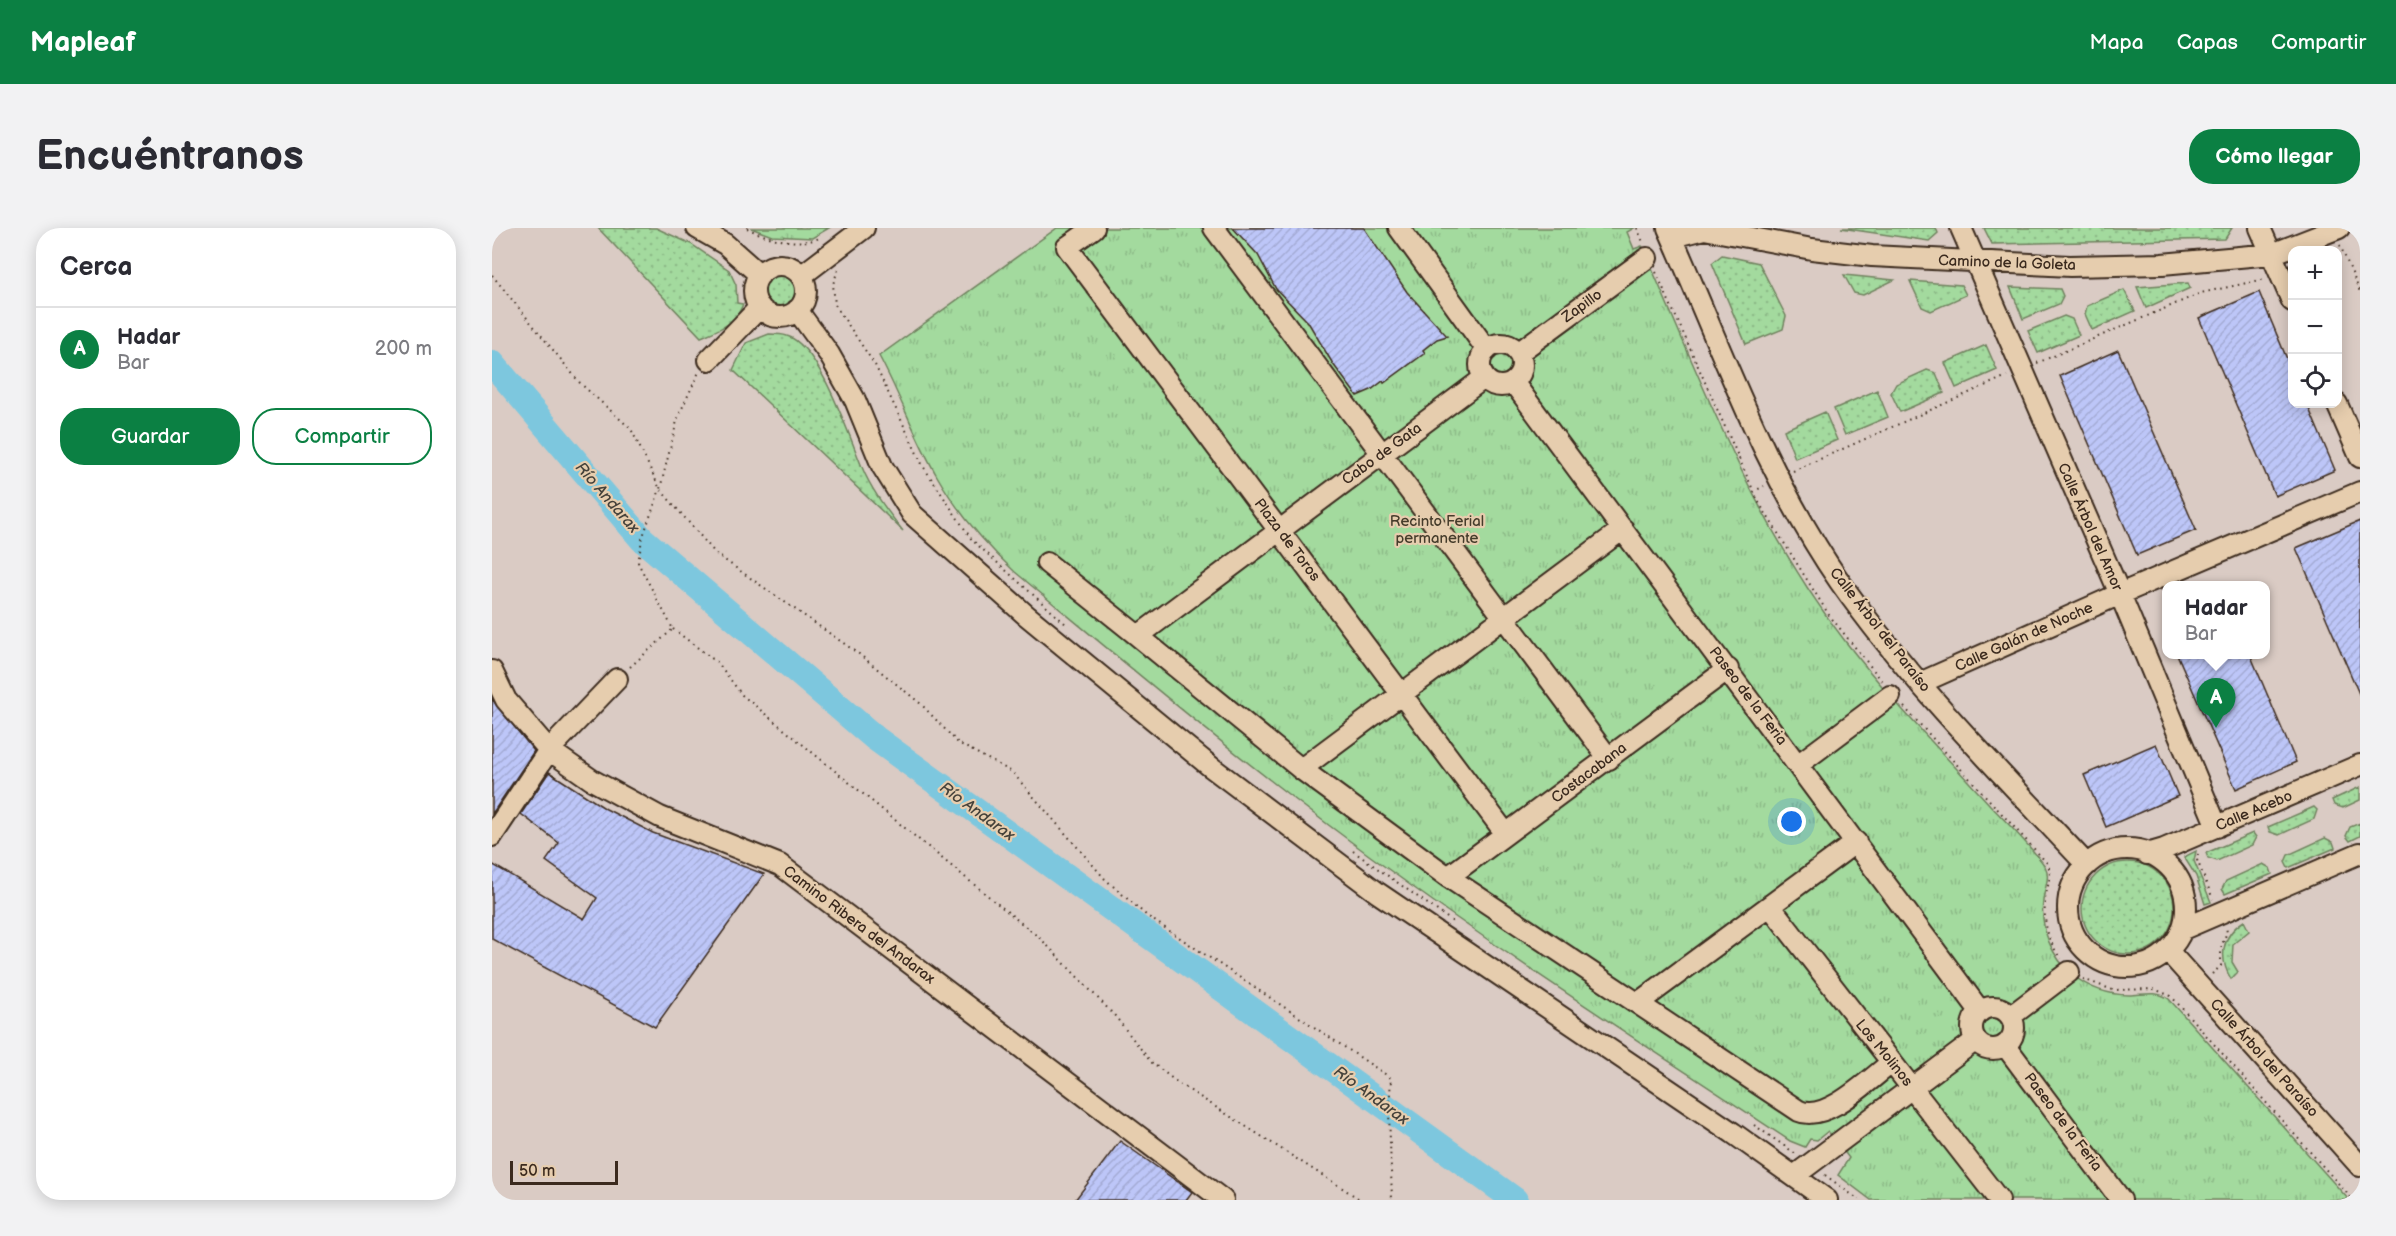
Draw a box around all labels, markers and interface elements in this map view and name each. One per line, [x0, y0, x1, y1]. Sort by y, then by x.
text: Mapleaf [30, 26, 136, 59]
text: Mapa [2090, 30, 2144, 55]
text: Capas [2177, 30, 2238, 55]
text: Compartir [2271, 30, 2366, 55]
button: Cómo llegar [2189, 129, 2360, 184]
text: Encuéntranos [36, 131, 304, 182]
map controls [2288, 246, 2342, 408]
button: + [2288, 246, 2342, 300]
street label: Camino de la Goleta [1938, 251, 2076, 275]
text: Cerca [60, 252, 132, 283]
street label: Zapillo [1557, 285, 1606, 328]
button: − [2288, 300, 2342, 354]
text: Hadar [117, 324, 180, 351]
text: A [73, 337, 86, 361]
text: 200 m [375, 337, 432, 361]
text: Bar [117, 351, 149, 375]
button: locate [2288, 354, 2342, 408]
button: Guardar [60, 408, 240, 465]
button: Compartir [252, 408, 432, 465]
street label: Cabo de Gata [1338, 419, 1426, 489]
water label: Río Andarax [571, 459, 643, 538]
street label: Calle Árbol del Amor [2053, 460, 2127, 594]
street label: Plaza de Toros [1250, 495, 1325, 586]
park label: Recinto Ferial permanente [1390, 512, 1484, 548]
street label: Calle Árbol del Paraíso [1825, 564, 1935, 696]
popup [2162, 581, 2270, 659]
text: Hadar [2184, 595, 2248, 622]
street label: Calle Galán de Noche [1952, 598, 2096, 676]
text: Bar [2184, 622, 2217, 646]
street label: Paseo de la Feria [1705, 643, 1791, 749]
pin: A [2196, 678, 2236, 728]
street label: Costacabana [1547, 738, 1631, 808]
water label: Río Andarax [936, 778, 1019, 846]
street label: Calle Acebo [2213, 786, 2295, 836]
your location [1777, 807, 1806, 836]
street label: Camino Ribera del Andarax [779, 862, 939, 988]
street label: Calle Árbol del Paraíso [2206, 995, 2322, 1121]
street label: Los Molinos [1851, 1016, 1917, 1091]
water label: Río Andarax [1330, 1062, 1413, 1130]
street label: Paseo de la Feria [2020, 1069, 2106, 1175]
scale bar [510, 1158, 618, 1186]
text: 50 m [519, 1162, 555, 1181]

